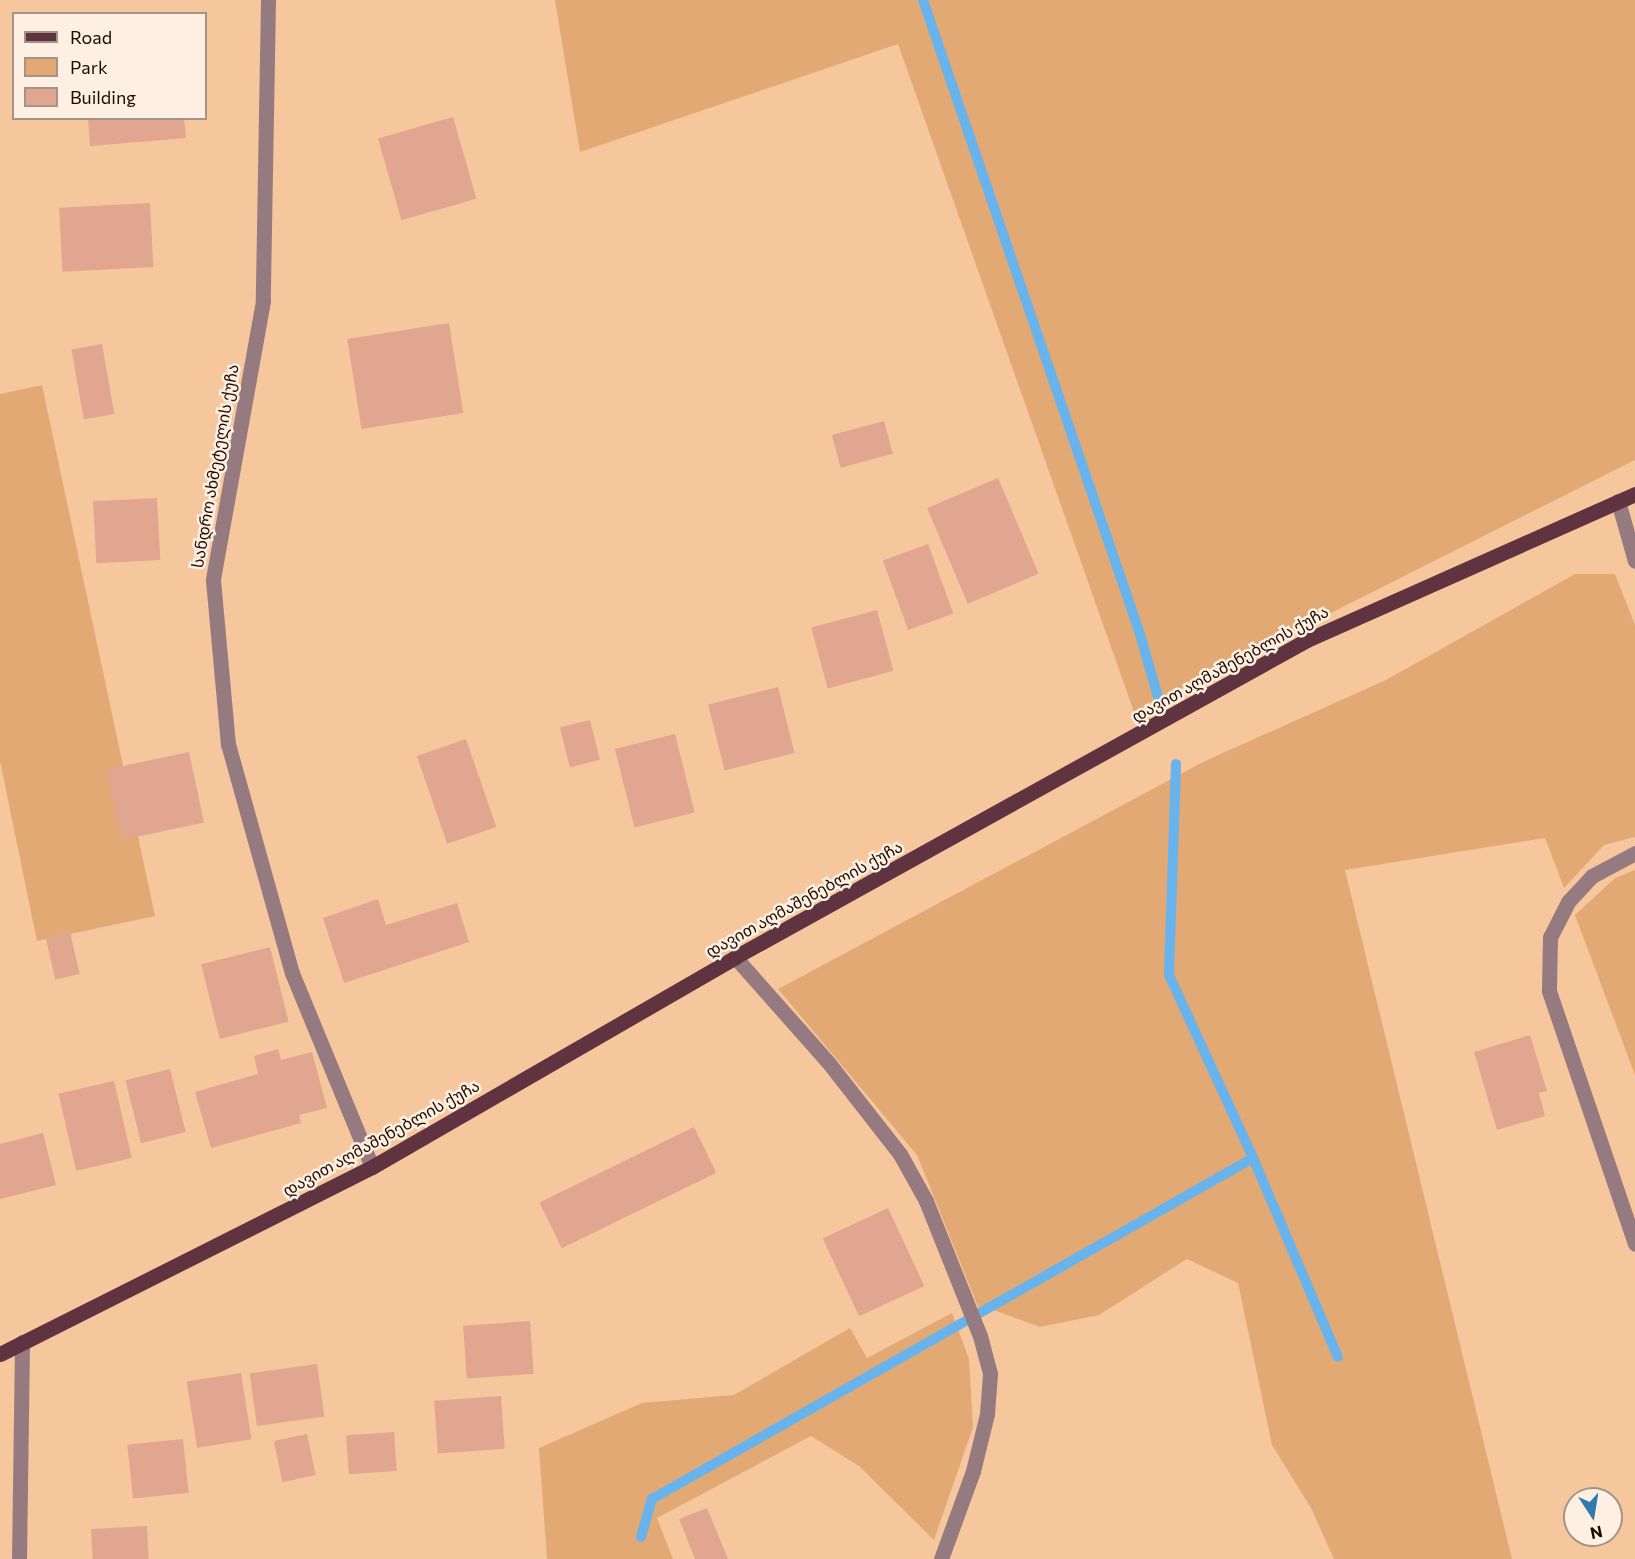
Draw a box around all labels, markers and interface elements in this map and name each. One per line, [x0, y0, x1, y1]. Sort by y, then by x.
legend [12, 12, 207, 120]
text: Road [70, 26, 112, 48]
text: Park [70, 56, 108, 78]
text: Building [70, 86, 136, 108]
street label: სანდრო ახმეტელის ქუჩა [188, 363, 242, 569]
street label: დავით აღმაშენებლის ქუჩა [1128, 602, 1332, 726]
street label: დავით აღმაშენებლის ქუჩა [702, 837, 906, 961]
street label: დავით აღმაშენებლის ქუჩა [279, 1076, 483, 1200]
north arrow [1563, 1487, 1623, 1547]
text: N [1589, 1523, 1604, 1544]

